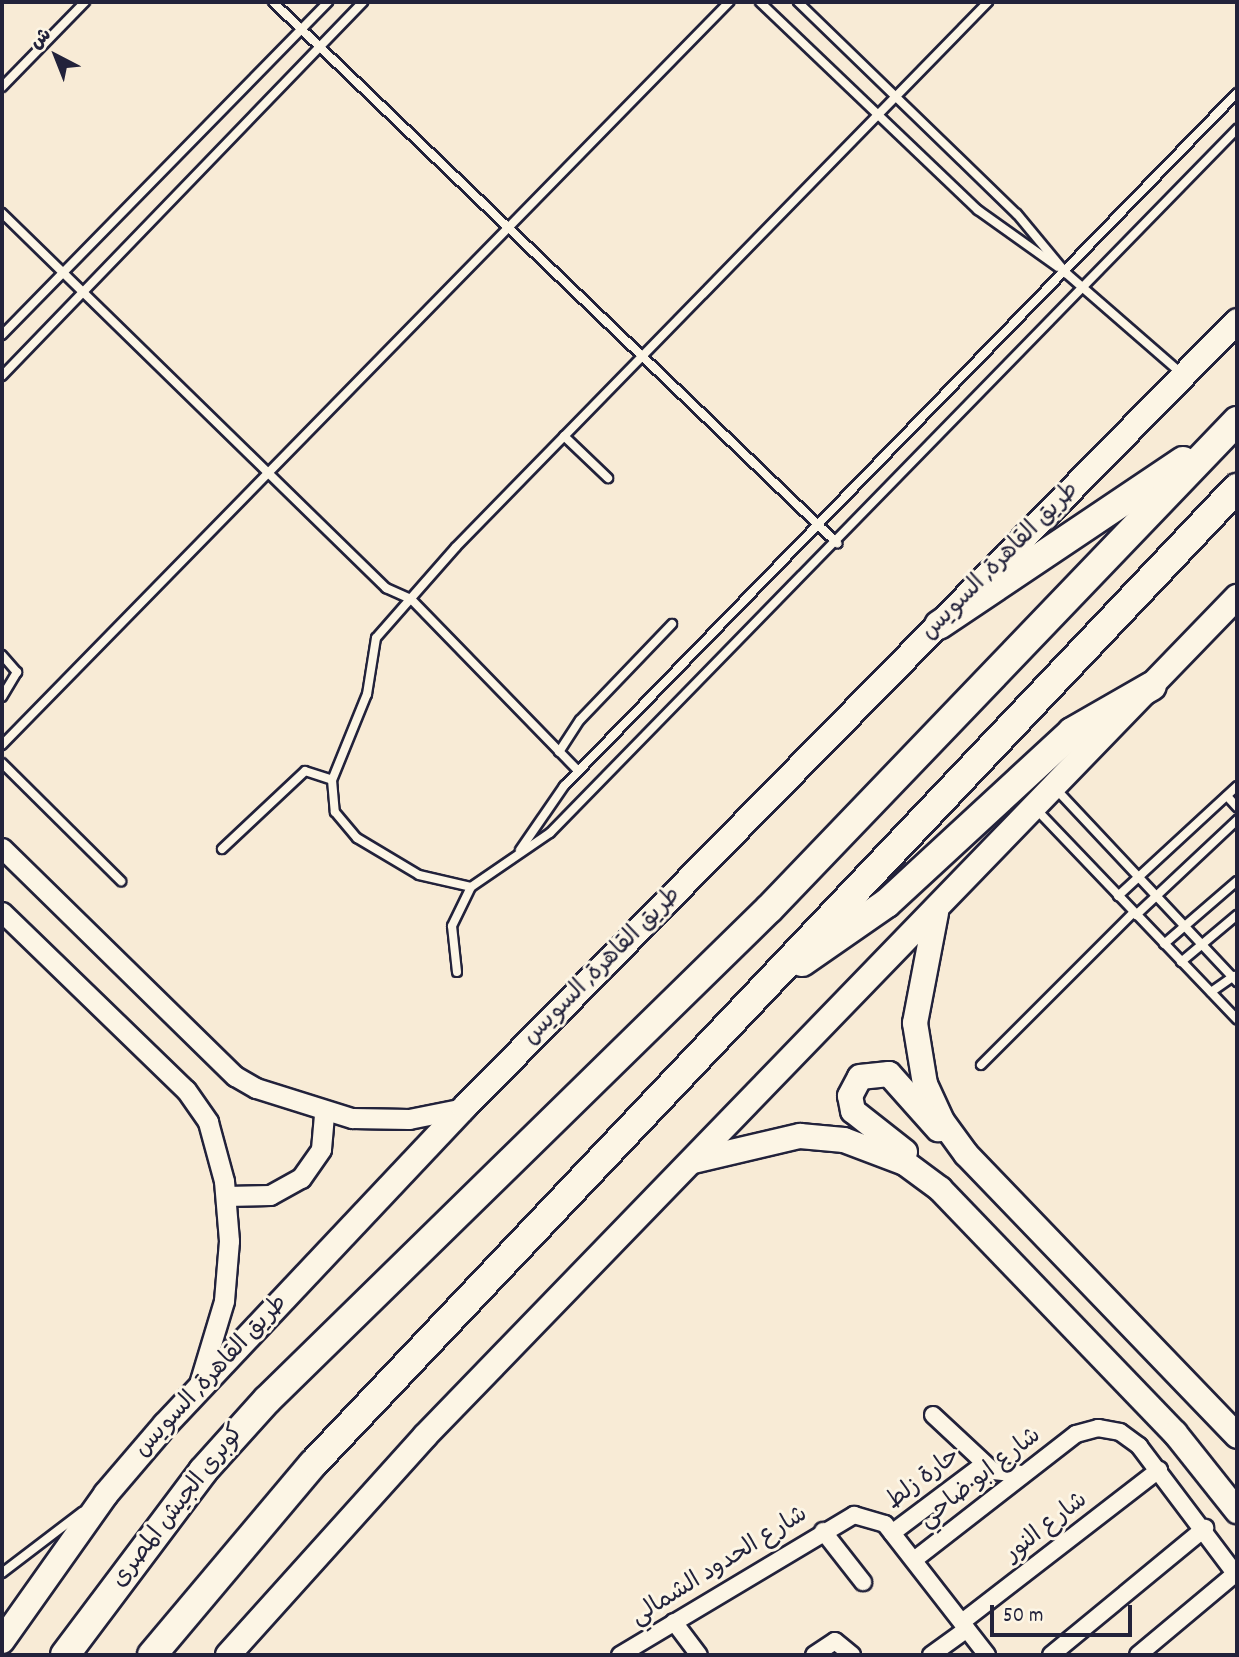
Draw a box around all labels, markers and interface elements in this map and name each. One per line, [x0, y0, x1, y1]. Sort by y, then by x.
north arrow [21, 21, 91, 91]
text: ش [25, 23, 58, 57]
street label: طريق القاهرة, السويس [916, 477, 1086, 647]
street label: طريق القاهرة, السويس [518, 882, 688, 1052]
street label: طريق القاهرة, السويس [129, 1290, 295, 1464]
street label: كوبرى الجيش المصرى [106, 1420, 252, 1594]
street label: شارع ابو ضاحي [914, 1422, 1048, 1536]
street label: حارة زلط [881, 1443, 967, 1517]
street label: شارع النور [1000, 1487, 1094, 1569]
street label: شارع الحدود الشمالي [626, 1501, 814, 1633]
scale bar [994, 1590, 1136, 1634]
text: 50 m [1003, 1602, 1043, 1632]

